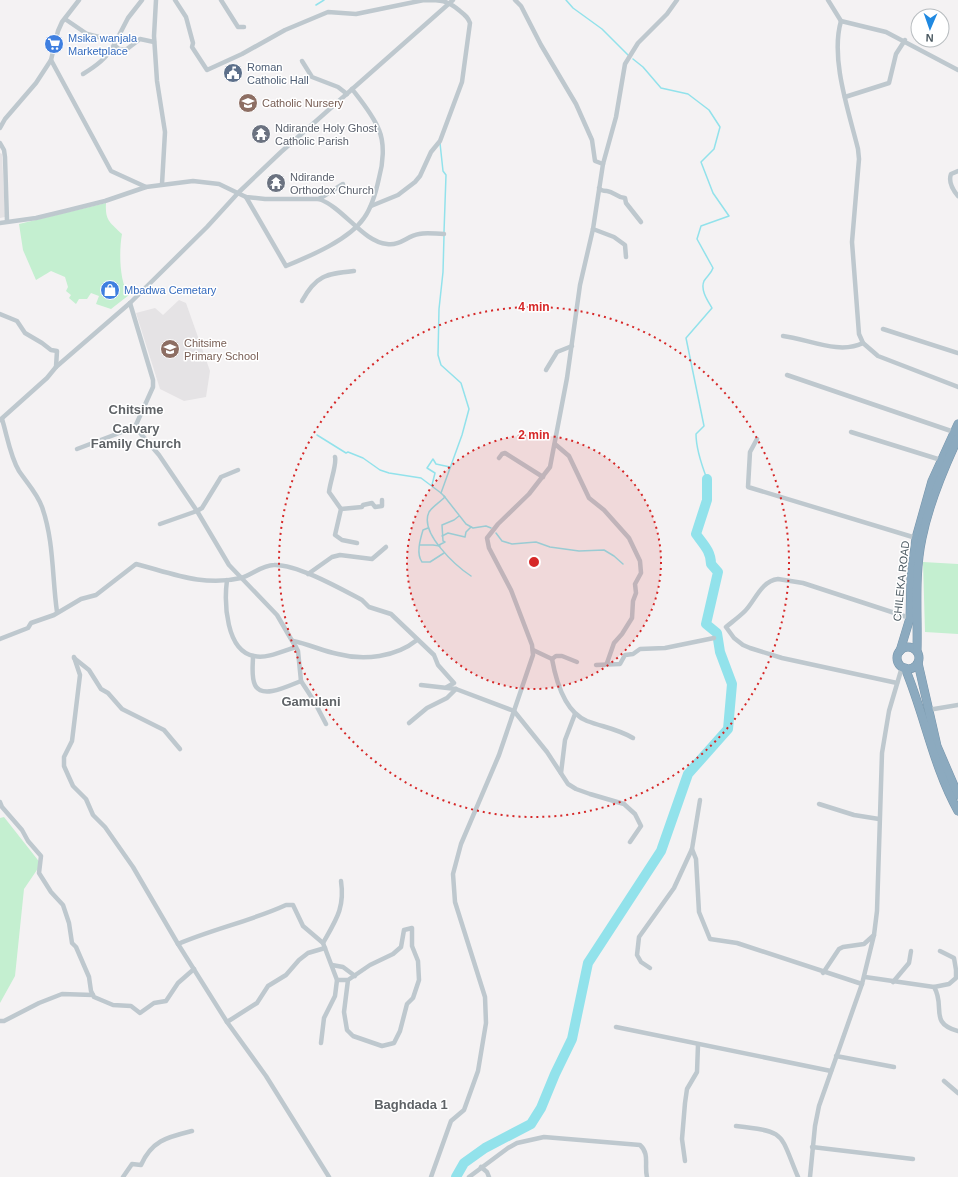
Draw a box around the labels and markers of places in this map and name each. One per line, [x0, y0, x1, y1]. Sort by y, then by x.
place label: Msika wanjala Marketplace [68, 32, 138, 57]
supermarket icon: Msika wanjala Marketplace [43, 33, 65, 55]
place label: Roman Catholic Hall [247, 61, 309, 86]
public building icon: Roman Catholic Hall [222, 62, 244, 84]
school or university icon: Catholic Nursery [237, 92, 259, 114]
place label: Catholic Nursery [262, 97, 344, 109]
place label: Ndirande Holy Ghost Catholic Parish [275, 122, 377, 147]
temple icon: Ndirande Holy Ghost Catholic Parish [250, 123, 272, 145]
place label: Ndirande Orthodox Church [290, 171, 374, 196]
temple icon: Ndirande Orthodox Church [265, 172, 287, 194]
shop icon: Mbadwa Cemetary [99, 279, 121, 301]
place label: Mbadwa Cemetary [124, 284, 217, 296]
place label: Chitsime Primary School [184, 337, 259, 362]
school or university icon: Chitsime Primary School [159, 338, 181, 360]
centre of rings [527, 555, 541, 569]

